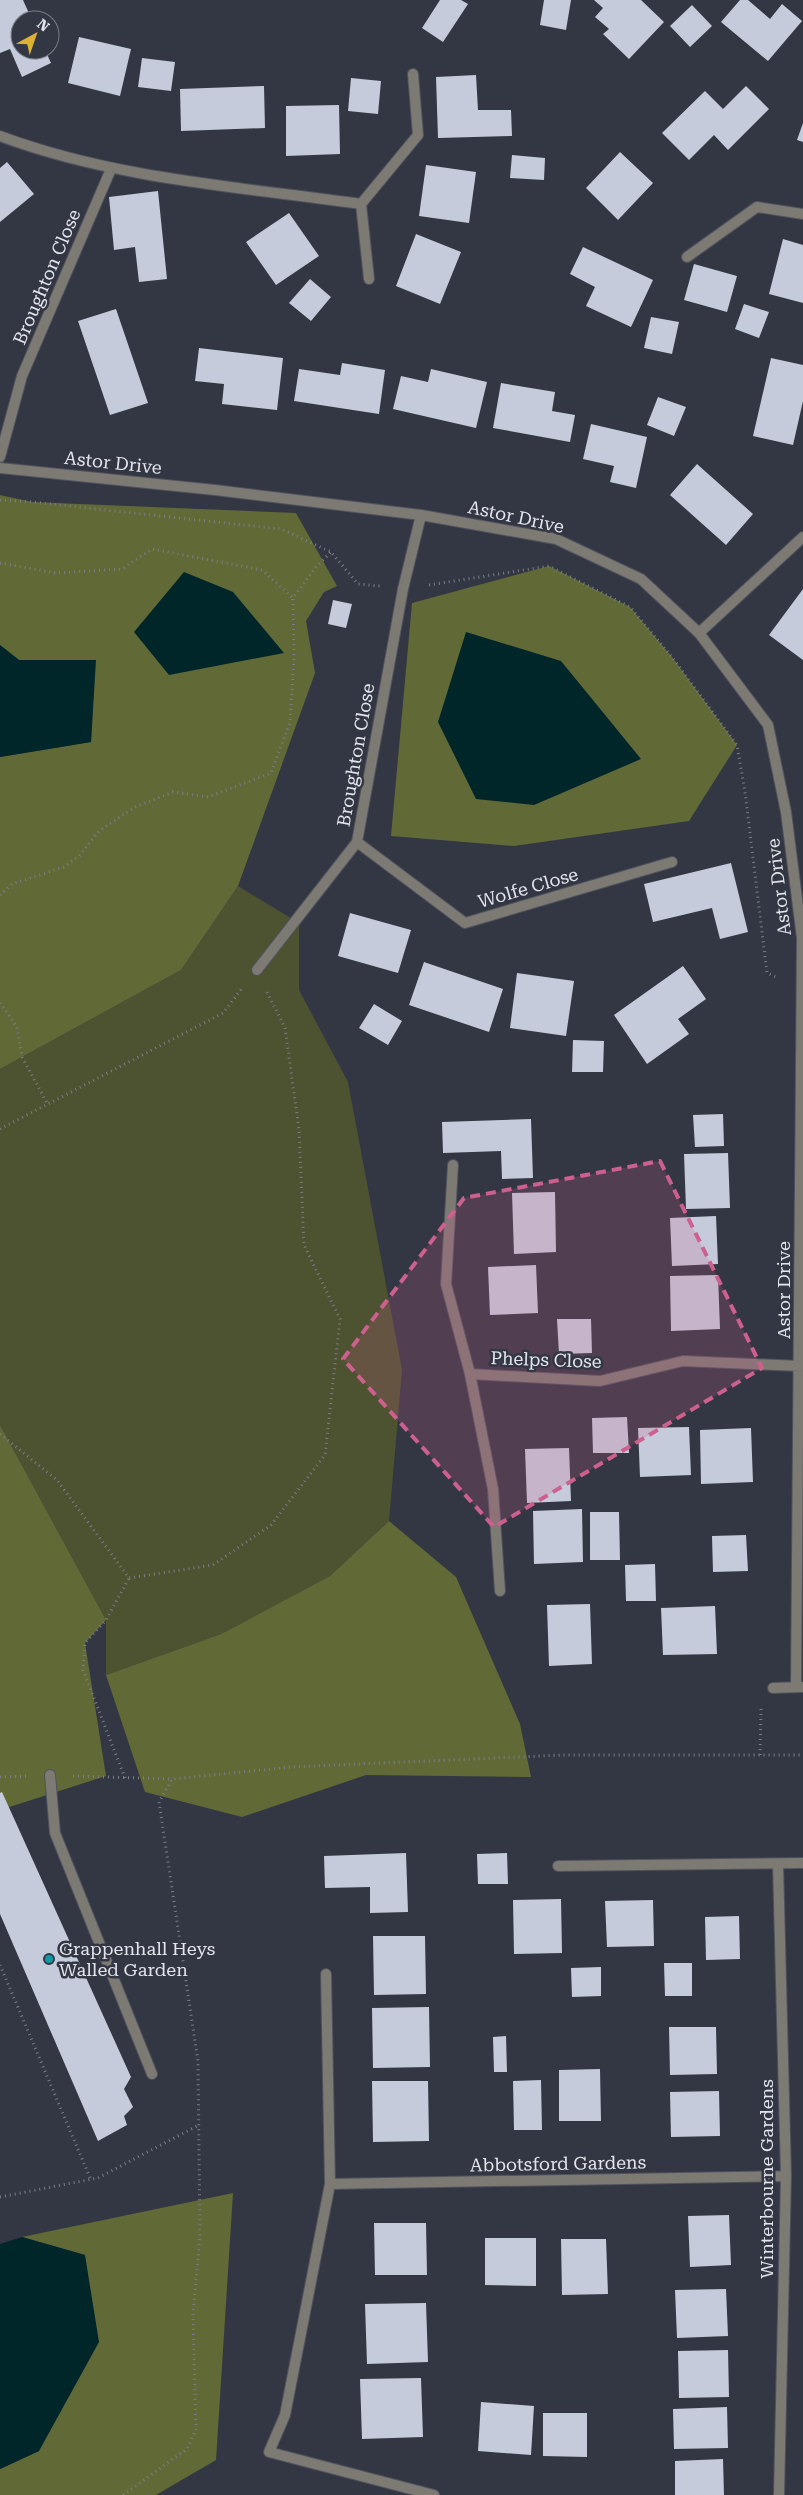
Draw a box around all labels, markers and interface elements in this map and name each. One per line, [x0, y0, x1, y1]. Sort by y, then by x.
north arrow [10, 10, 60, 60]
text: N [34, 15, 53, 35]
street label: Broughton Close [9, 206, 85, 348]
street label: Astor Drive [63, 447, 163, 478]
street label: Astor Drive [466, 496, 566, 537]
street label: Broughton Close [333, 682, 378, 828]
street label: Astor Drive [762, 837, 795, 937]
street label: Wolfe Close [475, 863, 581, 912]
street label: Astor Drive [773, 1241, 794, 1339]
street label: Phelps Close [490, 1347, 602, 1372]
place label: Grappenhall Heys Walled Garden [59, 1938, 215, 1980]
marker: Grappenhall Heys Walled Garden [43, 1953, 55, 1965]
street label: Winterbourne Gardens [756, 2079, 777, 2279]
street label: Abbotsford Gardens [470, 2151, 646, 2176]

